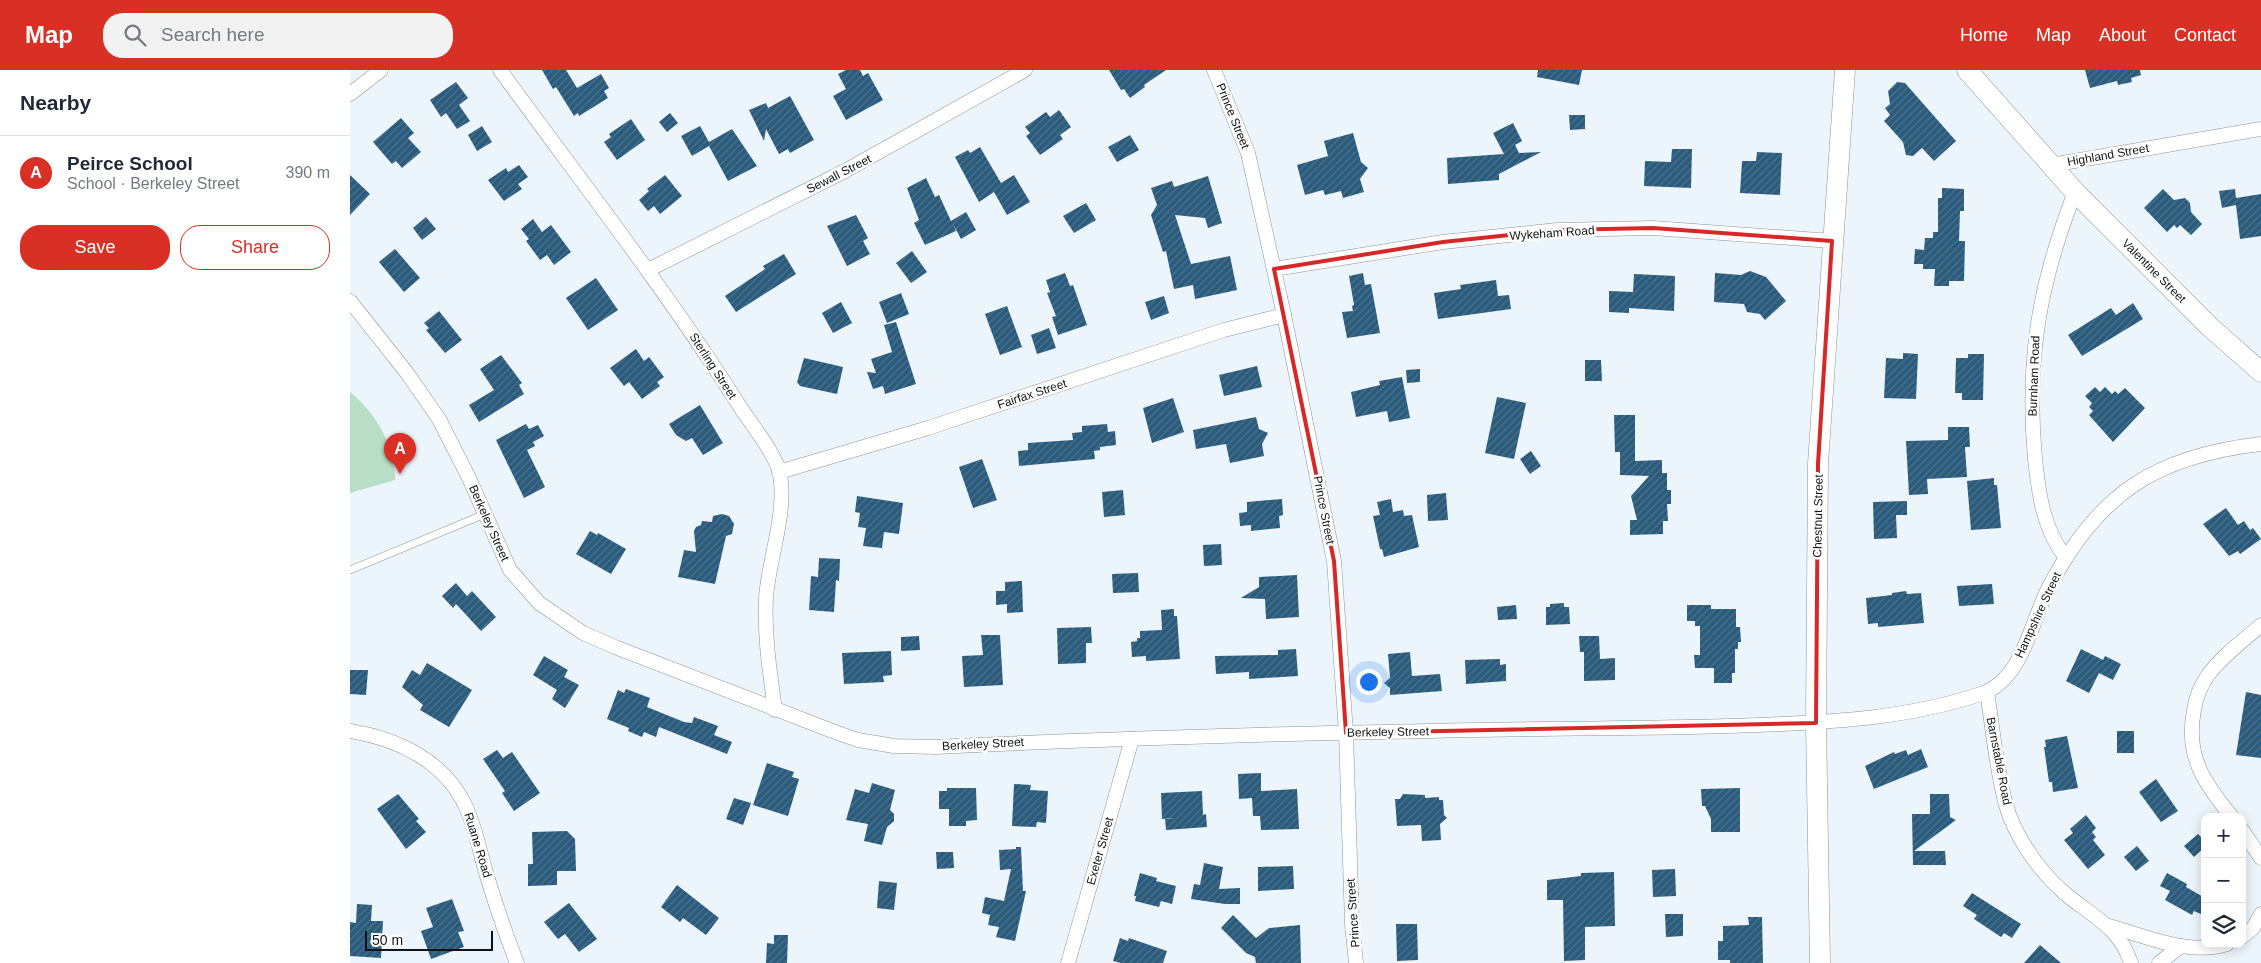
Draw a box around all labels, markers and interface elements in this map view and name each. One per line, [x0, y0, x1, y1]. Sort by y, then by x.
search box [103, 13, 453, 58]
text: Map [25, 21, 73, 48]
icon: search [121, 21, 149, 49]
text: Search here [161, 24, 265, 45]
text: Home [1960, 25, 2008, 45]
text: Map [2036, 25, 2071, 45]
text: About [2099, 25, 2146, 45]
text: Contact [2174, 25, 2236, 45]
street label: Prince Street [1214, 81, 1253, 151]
text: Nearby [20, 91, 91, 114]
street label: Highland Street [2066, 141, 2151, 169]
street label: Sewall Street [804, 151, 874, 196]
text: Peirce School [67, 153, 193, 174]
text: A [30, 164, 42, 181]
text: 390 m [286, 164, 330, 181]
text: School · Berkeley Street [67, 175, 240, 192]
street label: Wykeham Road [1509, 223, 1595, 243]
button: Save [20, 225, 170, 270]
button: Share [180, 225, 330, 270]
street label: Valentine Street [2119, 236, 2189, 306]
street label: Sterling Street [686, 330, 740, 402]
street label: Burnham Road [2026, 335, 2042, 417]
street label: Fairfax Street [996, 376, 1069, 412]
pin: A [384, 433, 416, 474]
street label: Chestnut Street [1810, 474, 1826, 558]
street label: Prince Street [1311, 475, 1338, 546]
street label: Berkeley Street [466, 483, 512, 564]
street label: Hampshire Street [2012, 569, 2064, 660]
your location [1356, 669, 1382, 695]
street label: Barnstable Road [1984, 716, 2014, 806]
street label: Berkeley Street [1347, 724, 1430, 740]
street label: Berkeley Street [942, 735, 1025, 753]
street label: Ruane Road [461, 811, 495, 879]
map controls [2201, 813, 2246, 948]
button: + [2201, 813, 2246, 858]
street label: Exeter Street [1084, 815, 1117, 887]
button: − [2201, 858, 2246, 903]
street label: Prince Street [1344, 877, 1362, 948]
button: layers [2201, 903, 2246, 948]
scale bar [365, 928, 492, 951]
text: 50 m [372, 932, 403, 948]

